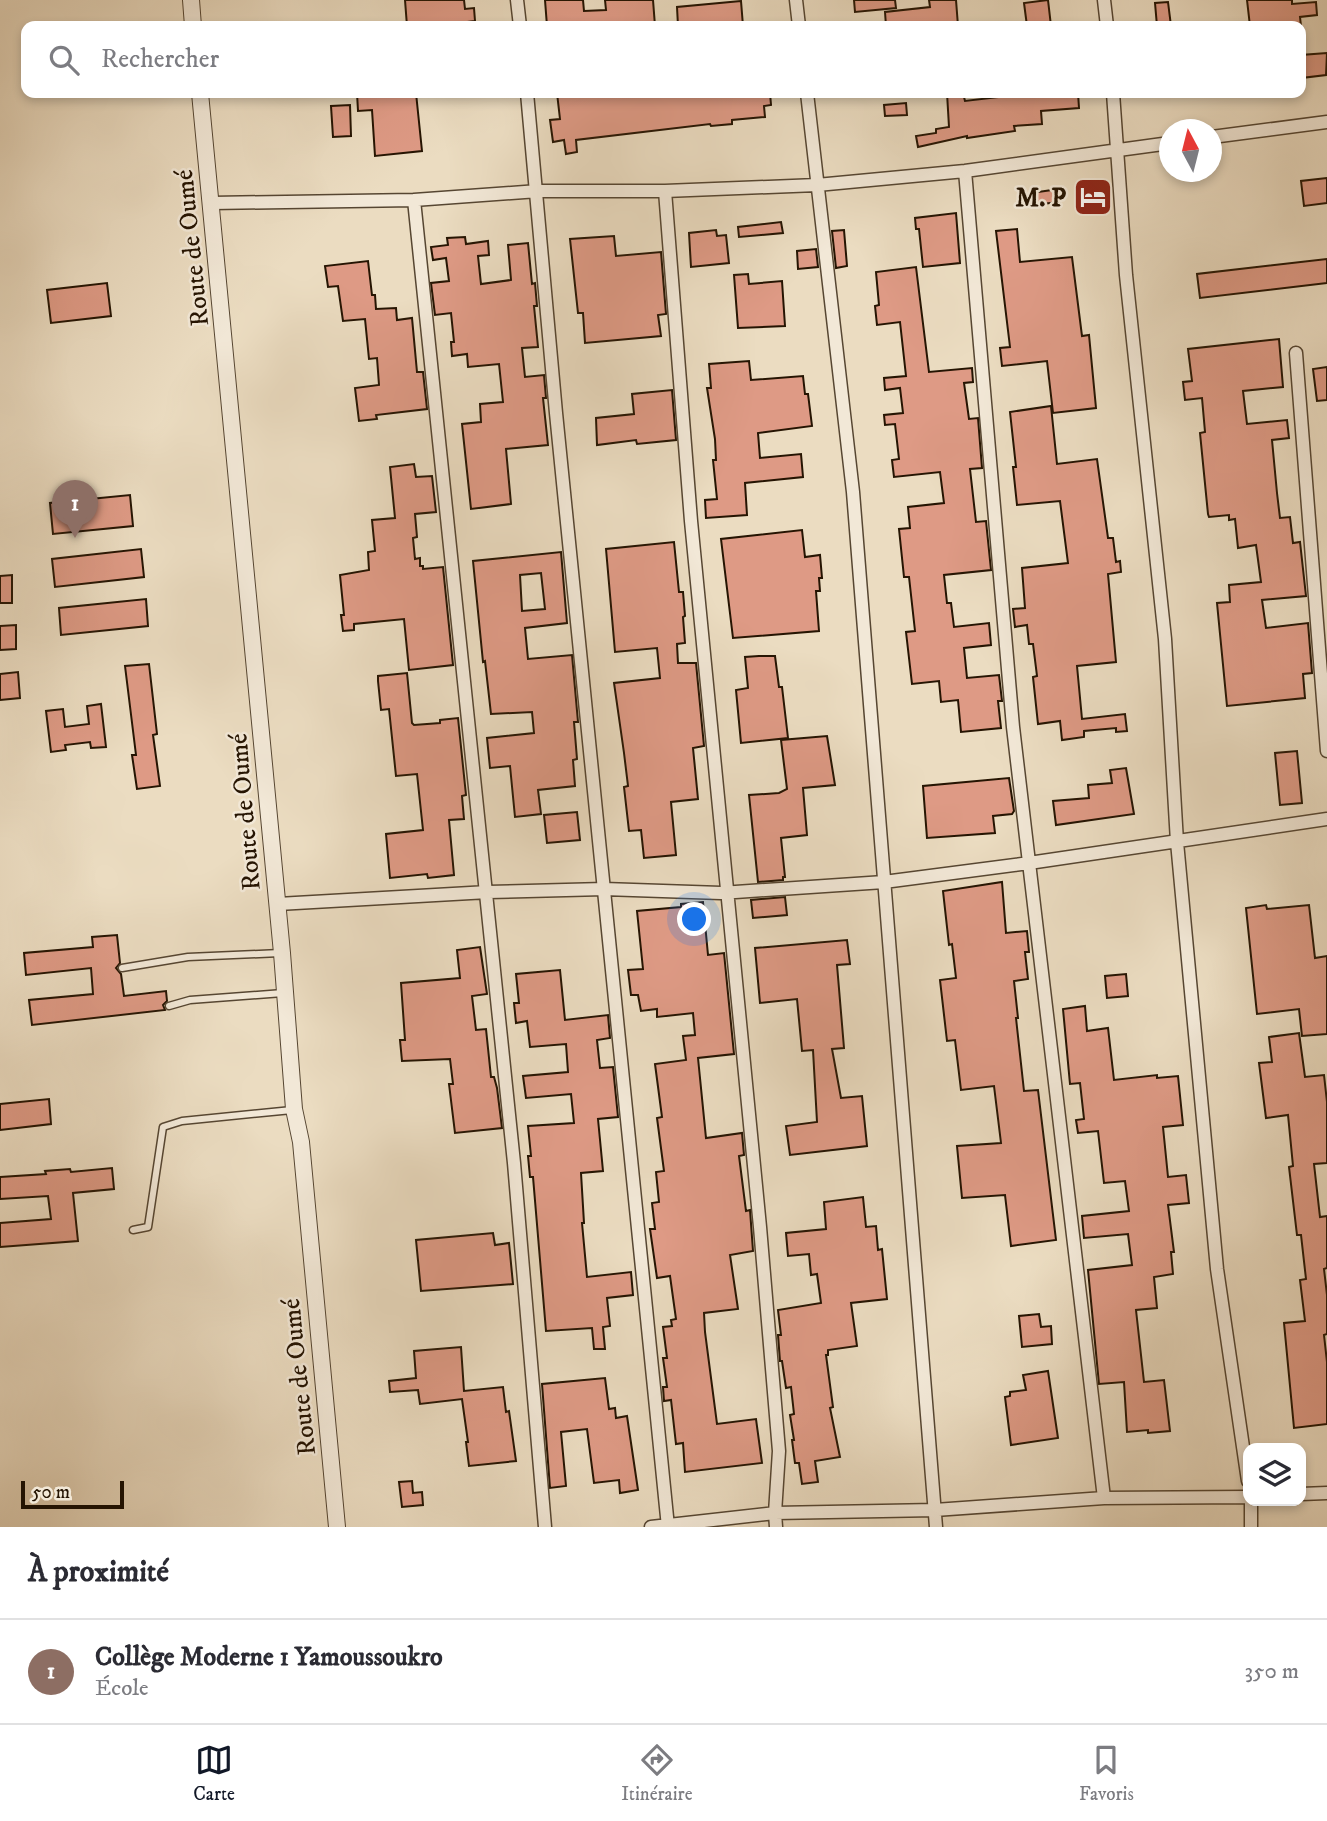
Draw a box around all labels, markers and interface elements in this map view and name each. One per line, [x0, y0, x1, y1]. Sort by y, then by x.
search box [21, 21, 1306, 98]
icon: search [45, 41, 83, 79]
text: Rechercher [101, 43, 219, 76]
north arrow [1159, 119, 1222, 182]
street label: Route de Oumé [168, 168, 217, 328]
hotel icon: M. P [1072, 176, 1114, 218]
place label: M. P [1015, 182, 1066, 215]
pin: 1 [52, 480, 98, 538]
street label: Route de Oumé [222, 732, 269, 892]
your location [677, 902, 711, 936]
street label: Route de Oumé [275, 1297, 324, 1457]
map controls [1243, 1443, 1306, 1506]
button: layers [1243, 1443, 1306, 1506]
scale bar [21, 1478, 124, 1510]
text: 50 m [32, 1481, 70, 1504]
text: À proximité [28, 1554, 169, 1591]
text: Collège Moderne 1 Yamoussoukro [95, 1641, 443, 1674]
text: 1 [47, 1657, 55, 1686]
text: 350 m [1244, 1657, 1299, 1686]
text: École [95, 1674, 149, 1703]
tab: Carte [193, 1741, 235, 1806]
tab: Itinéraire [621, 1741, 693, 1806]
tab: Favoris [1079, 1741, 1134, 1806]

